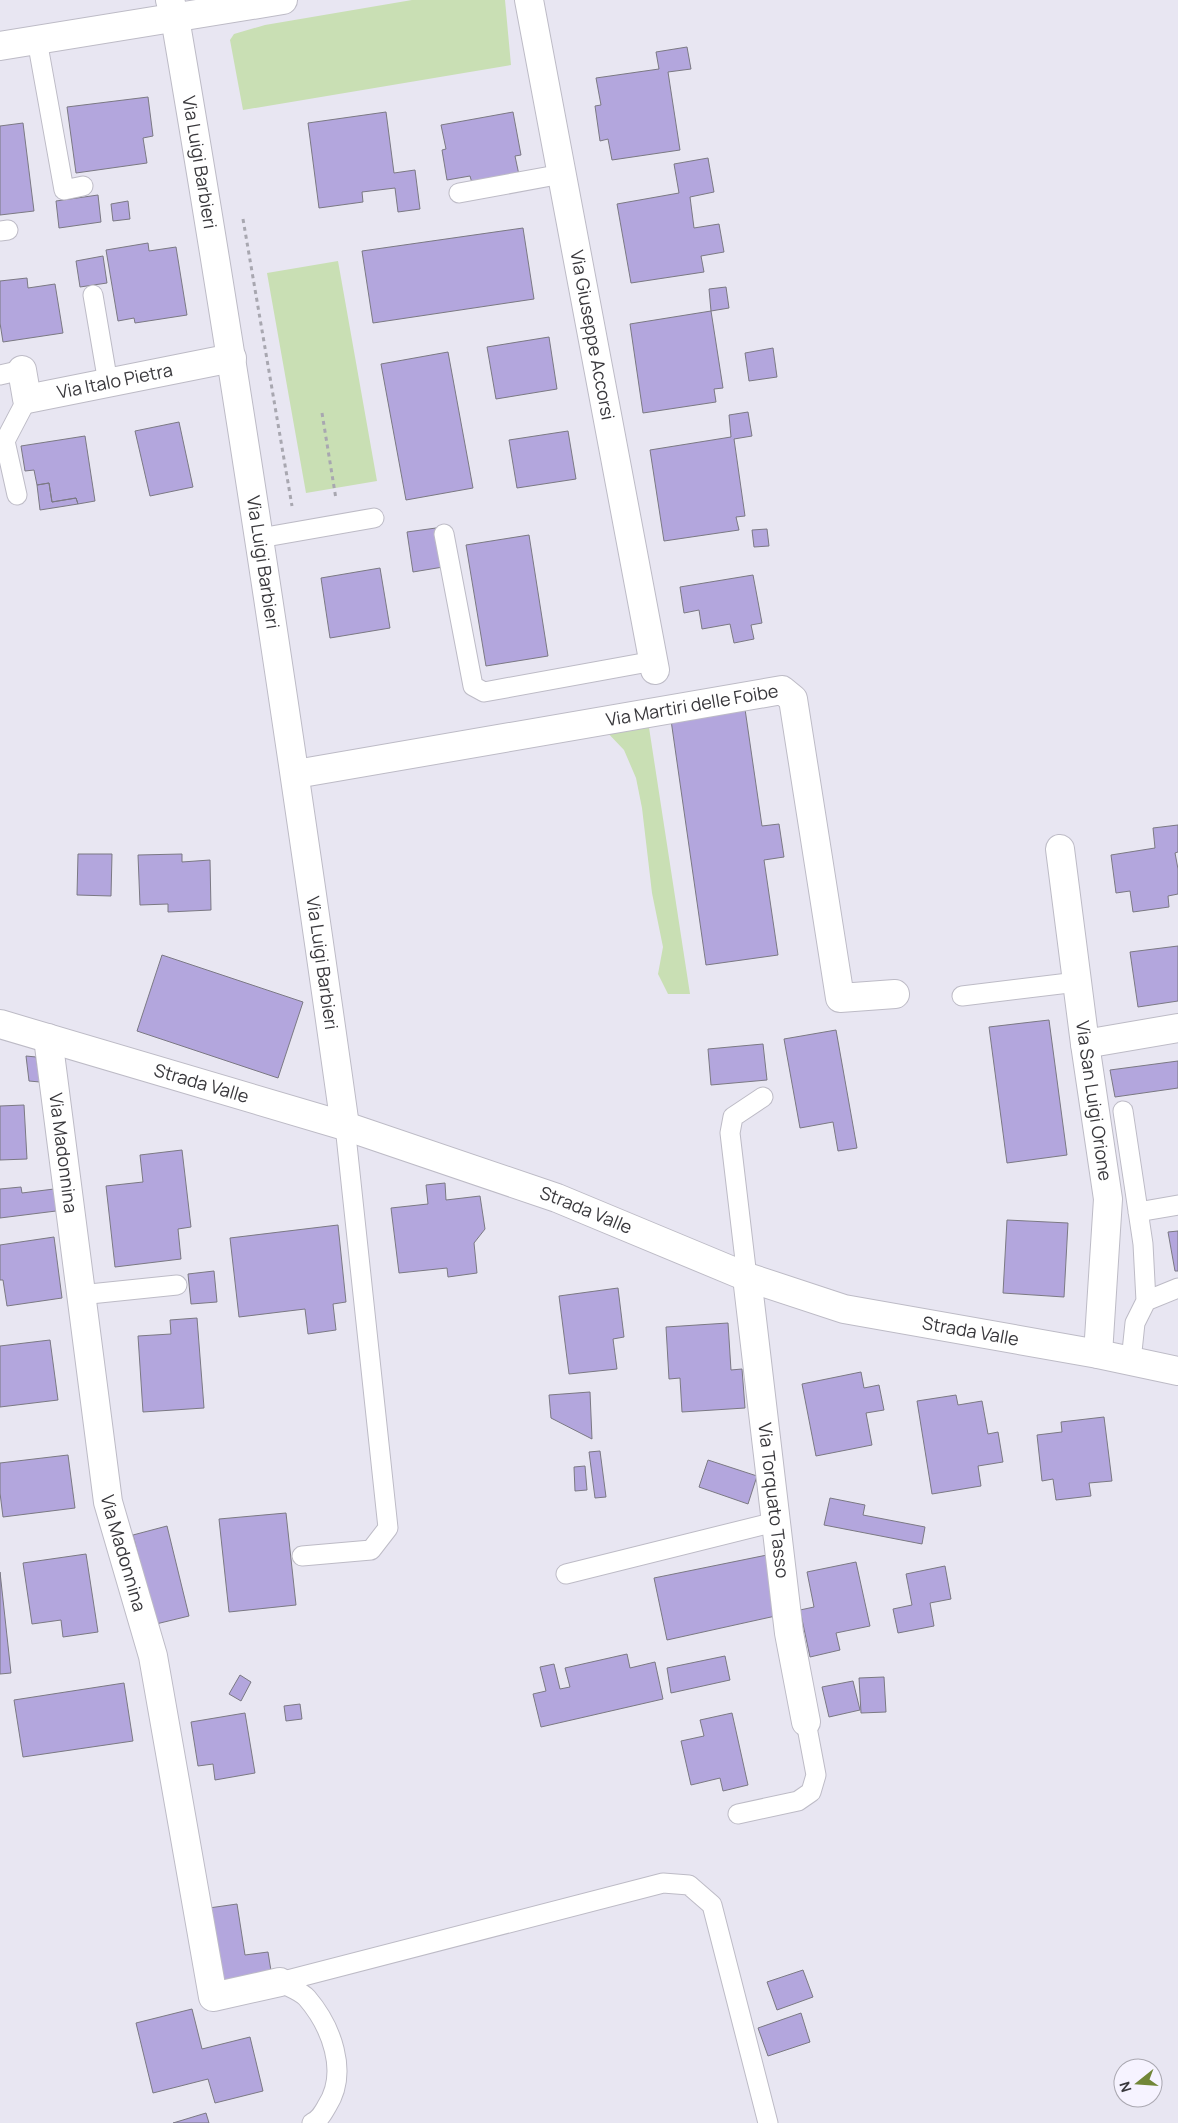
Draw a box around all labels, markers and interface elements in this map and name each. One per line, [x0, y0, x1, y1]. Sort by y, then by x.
street label: Via Luigi Barbieri [177, 94, 223, 230]
street label: Via Giuseppe Accorsi [565, 248, 621, 422]
street label: Via Italo Pietra [55, 357, 174, 404]
street label: Via Luigi Barbieri [242, 494, 286, 630]
street label: Via Martiri delle Foibe [604, 678, 780, 731]
street label: Via Luigi Barbieri [301, 895, 344, 1031]
street label: Via San Luigi Orione [1071, 1019, 1118, 1182]
street label: Strada Valle [151, 1057, 252, 1108]
street label: Via Madonnina [44, 1091, 84, 1215]
street label: Strada Valle [537, 1180, 636, 1239]
street label: Strada Valle [920, 1310, 1021, 1351]
street label: Via Torquato Tasso [753, 1421, 795, 1579]
street label: Via Madonnina [96, 1493, 152, 1614]
north arrow [1113, 2058, 1163, 2108]
text: N [1115, 2079, 1136, 2095]

